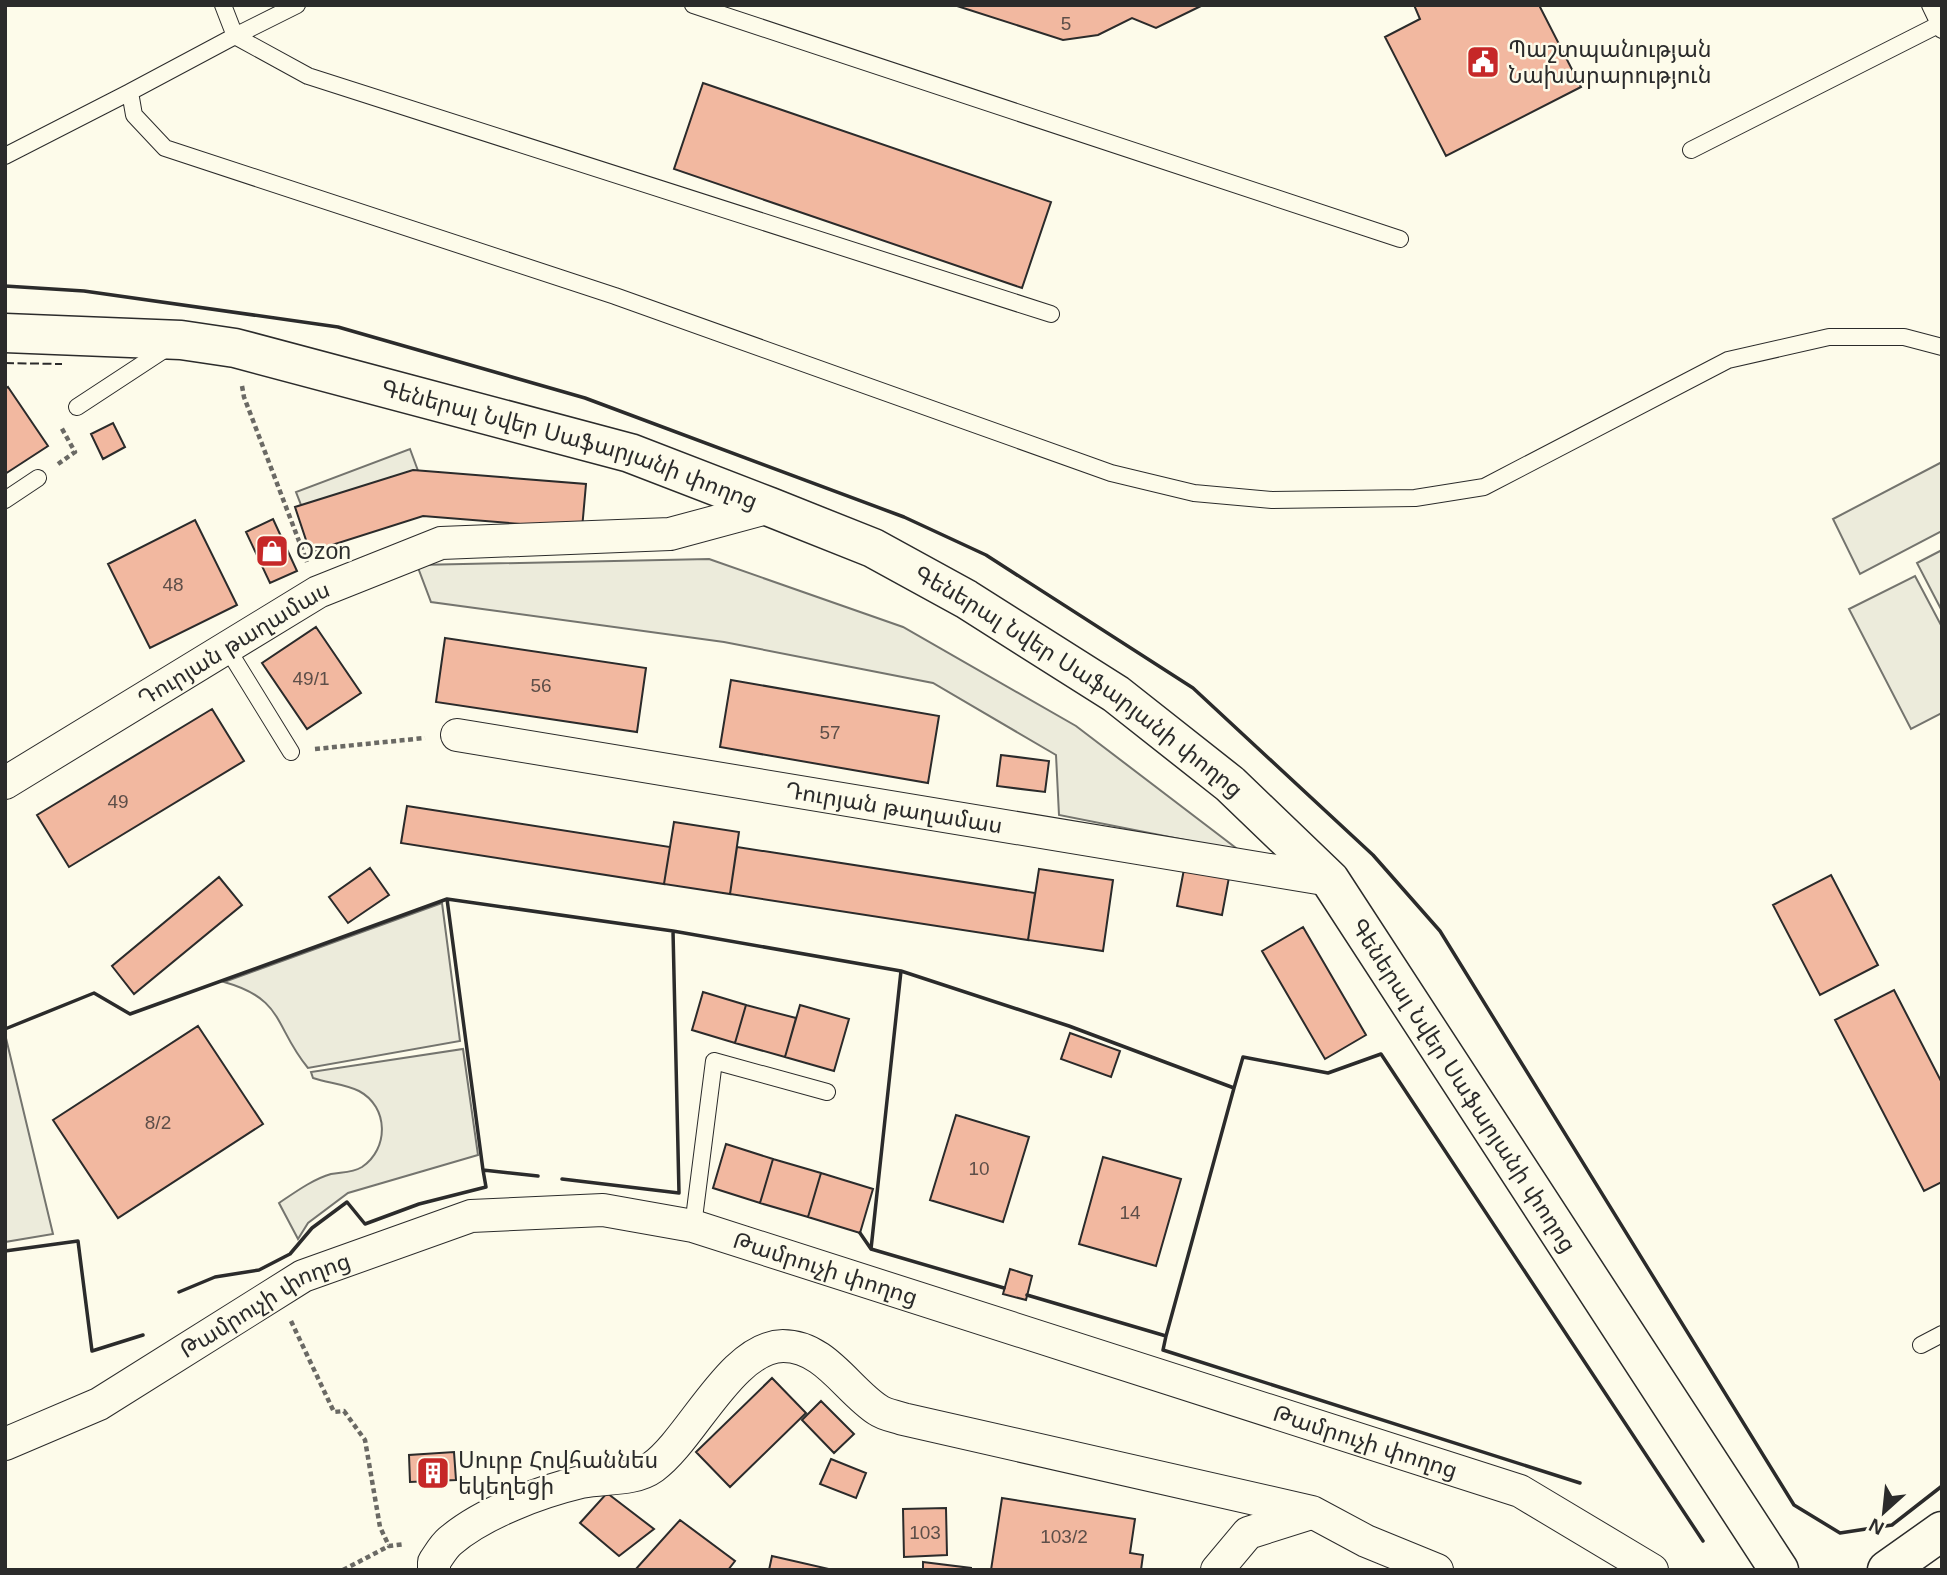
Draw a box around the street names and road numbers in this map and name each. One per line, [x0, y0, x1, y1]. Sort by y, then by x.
street label: Գեներալ Նվեր Սաֆարյանի փողոց [378, 374, 761, 515]
street label: Գեներալ Նվեր Սաֆարյանի փողոց [910, 560, 1248, 803]
street label: Դուրյան թաղամաս [133, 576, 333, 712]
street label: Դուրյան թաղամաս [783, 777, 1005, 838]
street label: Գեներալ Նվեր Սաֆարյանի փողոց [1346, 914, 1582, 1258]
street label: Թամրուչի փողոց [730, 1227, 921, 1311]
street label: Թամրուչի փողոց [175, 1247, 354, 1363]
street label: Թամրուչի փողոց [1270, 1400, 1461, 1484]

